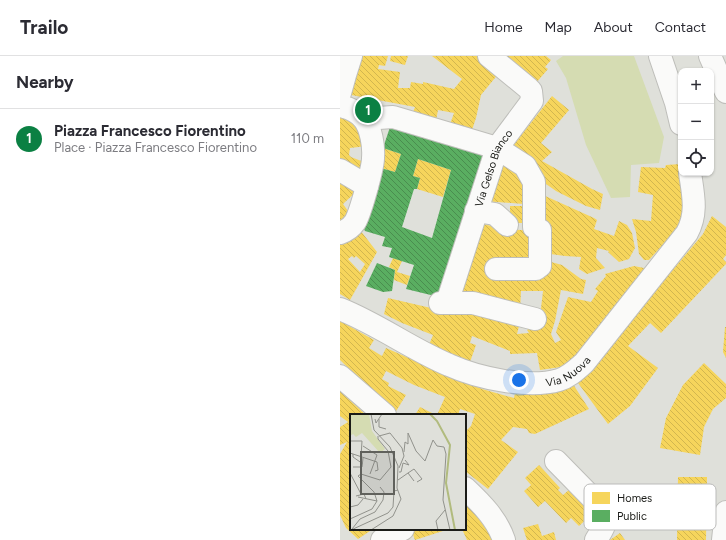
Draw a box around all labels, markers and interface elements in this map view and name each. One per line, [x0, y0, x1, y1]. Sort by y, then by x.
text: Trailo [20, 16, 68, 39]
text: Home [484, 19, 523, 36]
text: Map [545, 19, 572, 36]
text: About [594, 19, 633, 36]
text: Contact [655, 19, 706, 36]
map controls [678, 68, 714, 176]
button: + [678, 68, 714, 104]
text: Nearby [16, 72, 74, 92]
pin: 1 [355, 95, 381, 125]
button: − [678, 104, 714, 140]
text: Piazza Francesco Fiorentino [54, 122, 246, 140]
street label: Via Gelso Bianco [472, 127, 516, 209]
text: 1 [26, 131, 32, 146]
text: 110 m [291, 131, 324, 146]
text: Place · Piazza Francesco Fiorentino [54, 140, 257, 155]
button: locate [678, 140, 714, 176]
street label: Via Nuova [545, 354, 593, 390]
your location [509, 370, 529, 390]
inset map [350, 414, 466, 530]
legend [584, 484, 716, 530]
text: Homes [617, 492, 652, 505]
text: Public [617, 510, 647, 523]

